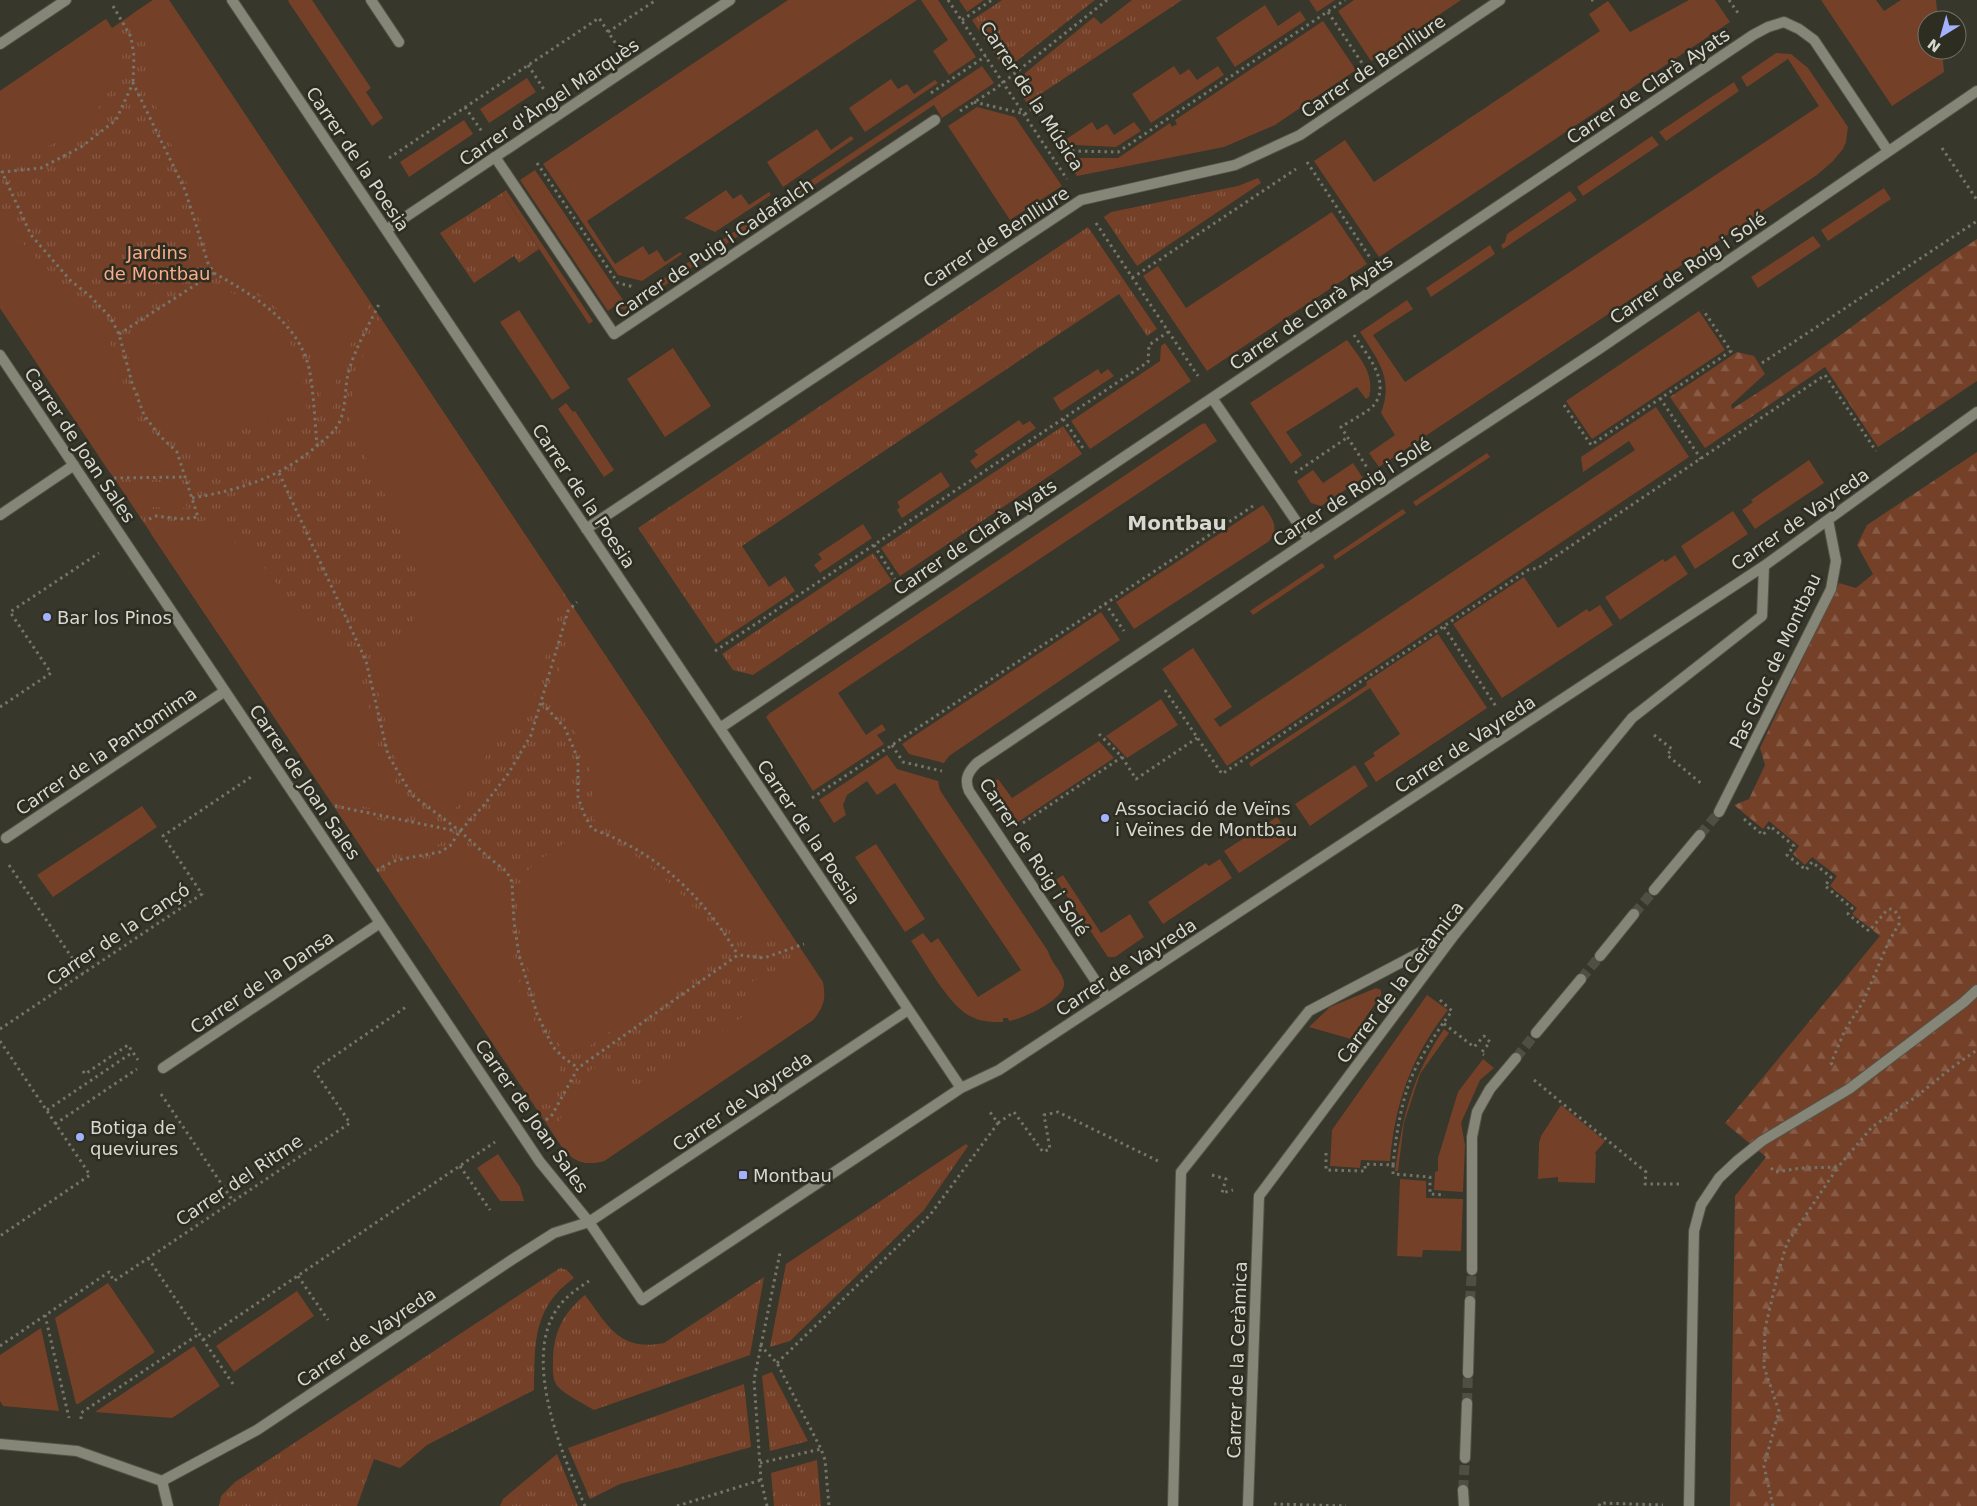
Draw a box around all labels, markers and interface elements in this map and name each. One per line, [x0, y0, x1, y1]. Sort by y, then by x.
street label: Carrer de Benlliure [1297, 10, 1449, 122]
north arrow [1917, 10, 1967, 60]
street label: Carrer de la Música [976, 17, 1088, 175]
street label: Carrer de Clarà Ayats [1563, 24, 1733, 148]
street label: Carrer d'Àngel Marquès [455, 34, 643, 170]
text: N [1925, 35, 1944, 55]
street label: Carrer de la Poesia [302, 83, 414, 235]
street label: Carrer de Puig i Cadafalch [611, 174, 817, 322]
street label: Carrer de Benlliure [919, 182, 1073, 292]
street label: Carrer de Roig i Solé [1606, 208, 1770, 328]
park label: Jardins de Montbau [103, 242, 211, 284]
street label: Carrer de Clarà Ayats [1226, 250, 1396, 374]
street label: Carrer de Joan Sales [20, 363, 140, 527]
street label: Carrer de la Poesia [528, 420, 640, 572]
street label: Carrer de Roig i Solé [1269, 433, 1435, 551]
street label: Carrer de Vayreda [1727, 464, 1873, 574]
street label: Carrer de Clarà Ayats [890, 475, 1060, 599]
district label: Montbau [1127, 511, 1227, 535]
street label: Pas Groc de Montbau [1725, 570, 1825, 752]
place label: Bar los Pinos [57, 607, 172, 628]
marker: Bar los Pinos [41, 611, 53, 623]
street label: Carrer de la Pantomima [12, 683, 200, 819]
street label: Carrer de Vayreda [1391, 691, 1539, 797]
street label: Carrer de Joan Sales [245, 700, 365, 864]
street label: Carrer de la Poesia [753, 756, 865, 908]
street label: Carrer de Roig i Solé [975, 774, 1093, 940]
place label: Associació de Veïns i Veïnes de Montbau [1115, 798, 1297, 840]
marker: Associació de Veïns i Veïnes de Montbau [1099, 812, 1111, 824]
street label: Carrer de la Cançó [43, 878, 193, 990]
street label: Carrer de la Ceràmica [1332, 897, 1468, 1067]
street label: Carrer de Vayreda [1052, 914, 1200, 1020]
street label: Carrer de la Dansa [186, 926, 338, 1038]
street label: Carrer de Joan Sales [471, 1035, 593, 1197]
street label: Carrer de Vayreda [668, 1047, 816, 1155]
place label: Botiga de queviures [90, 1117, 178, 1159]
street label: Carrer del Ritme [172, 1130, 306, 1230]
marker: Botiga de queviures [74, 1131, 86, 1143]
place label: Montbau [753, 1165, 832, 1186]
marker: Montbau [737, 1169, 749, 1181]
street label: Carrer de la Ceràmica [1223, 1261, 1251, 1459]
street label: Carrer de Vayreda [292, 1283, 440, 1391]

